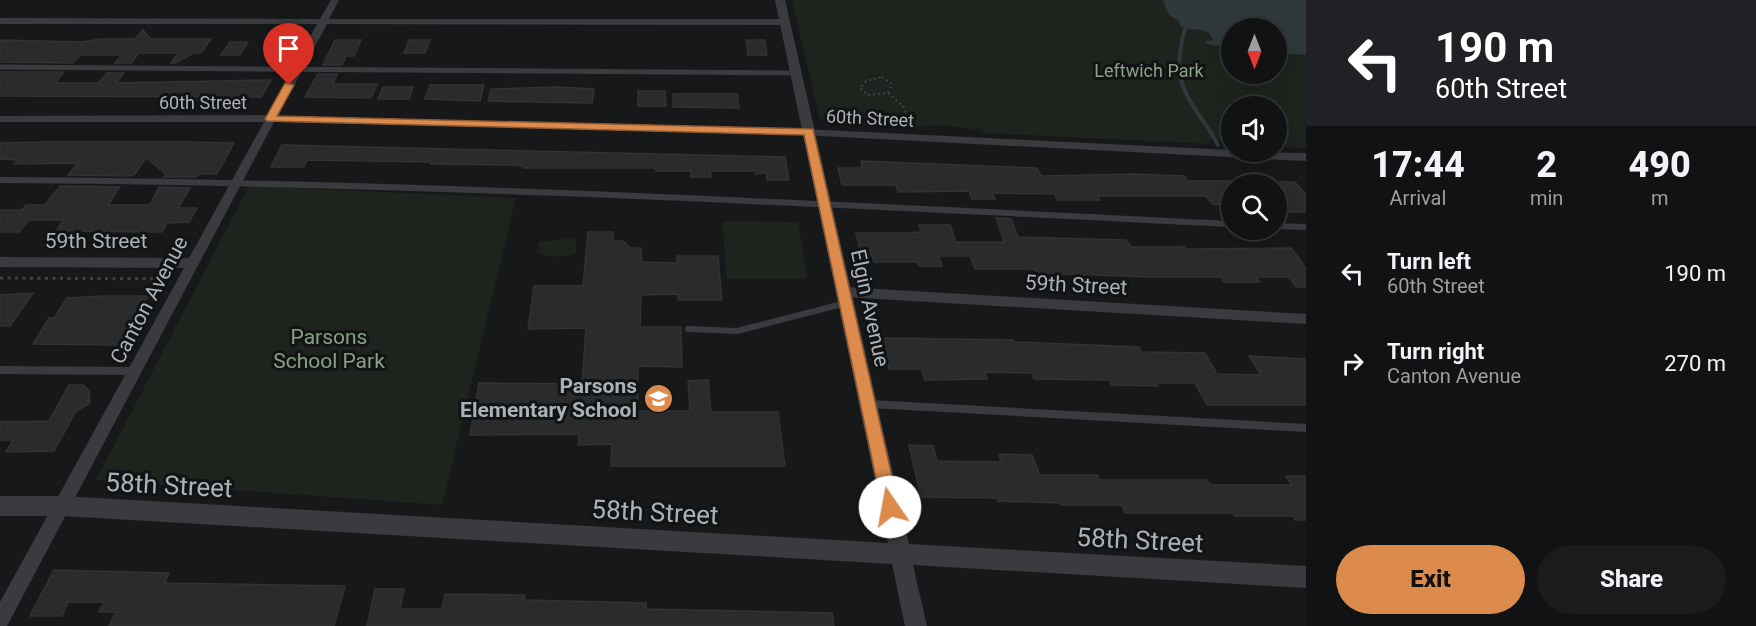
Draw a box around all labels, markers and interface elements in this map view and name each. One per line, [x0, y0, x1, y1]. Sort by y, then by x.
north arrow [1221, 18, 1287, 84]
map controls [1221, 18, 1287, 240]
pin [263, 23, 314, 85]
text: 190 m [1435, 23, 1554, 72]
icon: left [1336, 24, 1414, 102]
icon: arrive [272, 32, 305, 65]
park label: Leftwich Park [1094, 60, 1205, 81]
text: 60th Street [1435, 73, 1567, 105]
street label: 60th Street [159, 92, 247, 113]
button: sound [1221, 96, 1287, 162]
street label: 60th Street [826, 105, 915, 131]
text: 17:44 [1371, 144, 1465, 186]
text: 2 [1536, 144, 1557, 186]
text: 490 [1629, 144, 1691, 186]
button: search [1221, 174, 1287, 240]
text: Arrival [1390, 186, 1446, 210]
text: min [1530, 186, 1563, 210]
text: m [1651, 186, 1668, 210]
street label: 59th Street [45, 229, 147, 253]
street label: Canton Avenue [105, 232, 193, 368]
street label: Elgin Avenue [846, 247, 894, 369]
text: Turn left [1387, 249, 1471, 274]
icon: left [1336, 257, 1369, 290]
text: 190 m [1664, 261, 1726, 286]
street label: 59th Street [1024, 270, 1128, 300]
text: 60th Street [1387, 274, 1485, 298]
park label: Parsons School Park [273, 325, 385, 373]
text: Turn right [1387, 339, 1484, 364]
icon: right [1336, 347, 1369, 380]
text: 270 m [1664, 351, 1726, 376]
text: Canton Avenue [1387, 364, 1521, 388]
place label: Parsons Elementary School [460, 374, 637, 422]
school or university icon: Parsons Elementary School [642, 382, 674, 414]
street label: 58th Street [105, 467, 233, 503]
position arrow [858, 475, 922, 539]
street label: 58th Street [591, 494, 719, 530]
street label: 58th Street [1076, 522, 1204, 558]
button: Exit [1336, 545, 1525, 614]
button: Share [1537, 545, 1726, 614]

